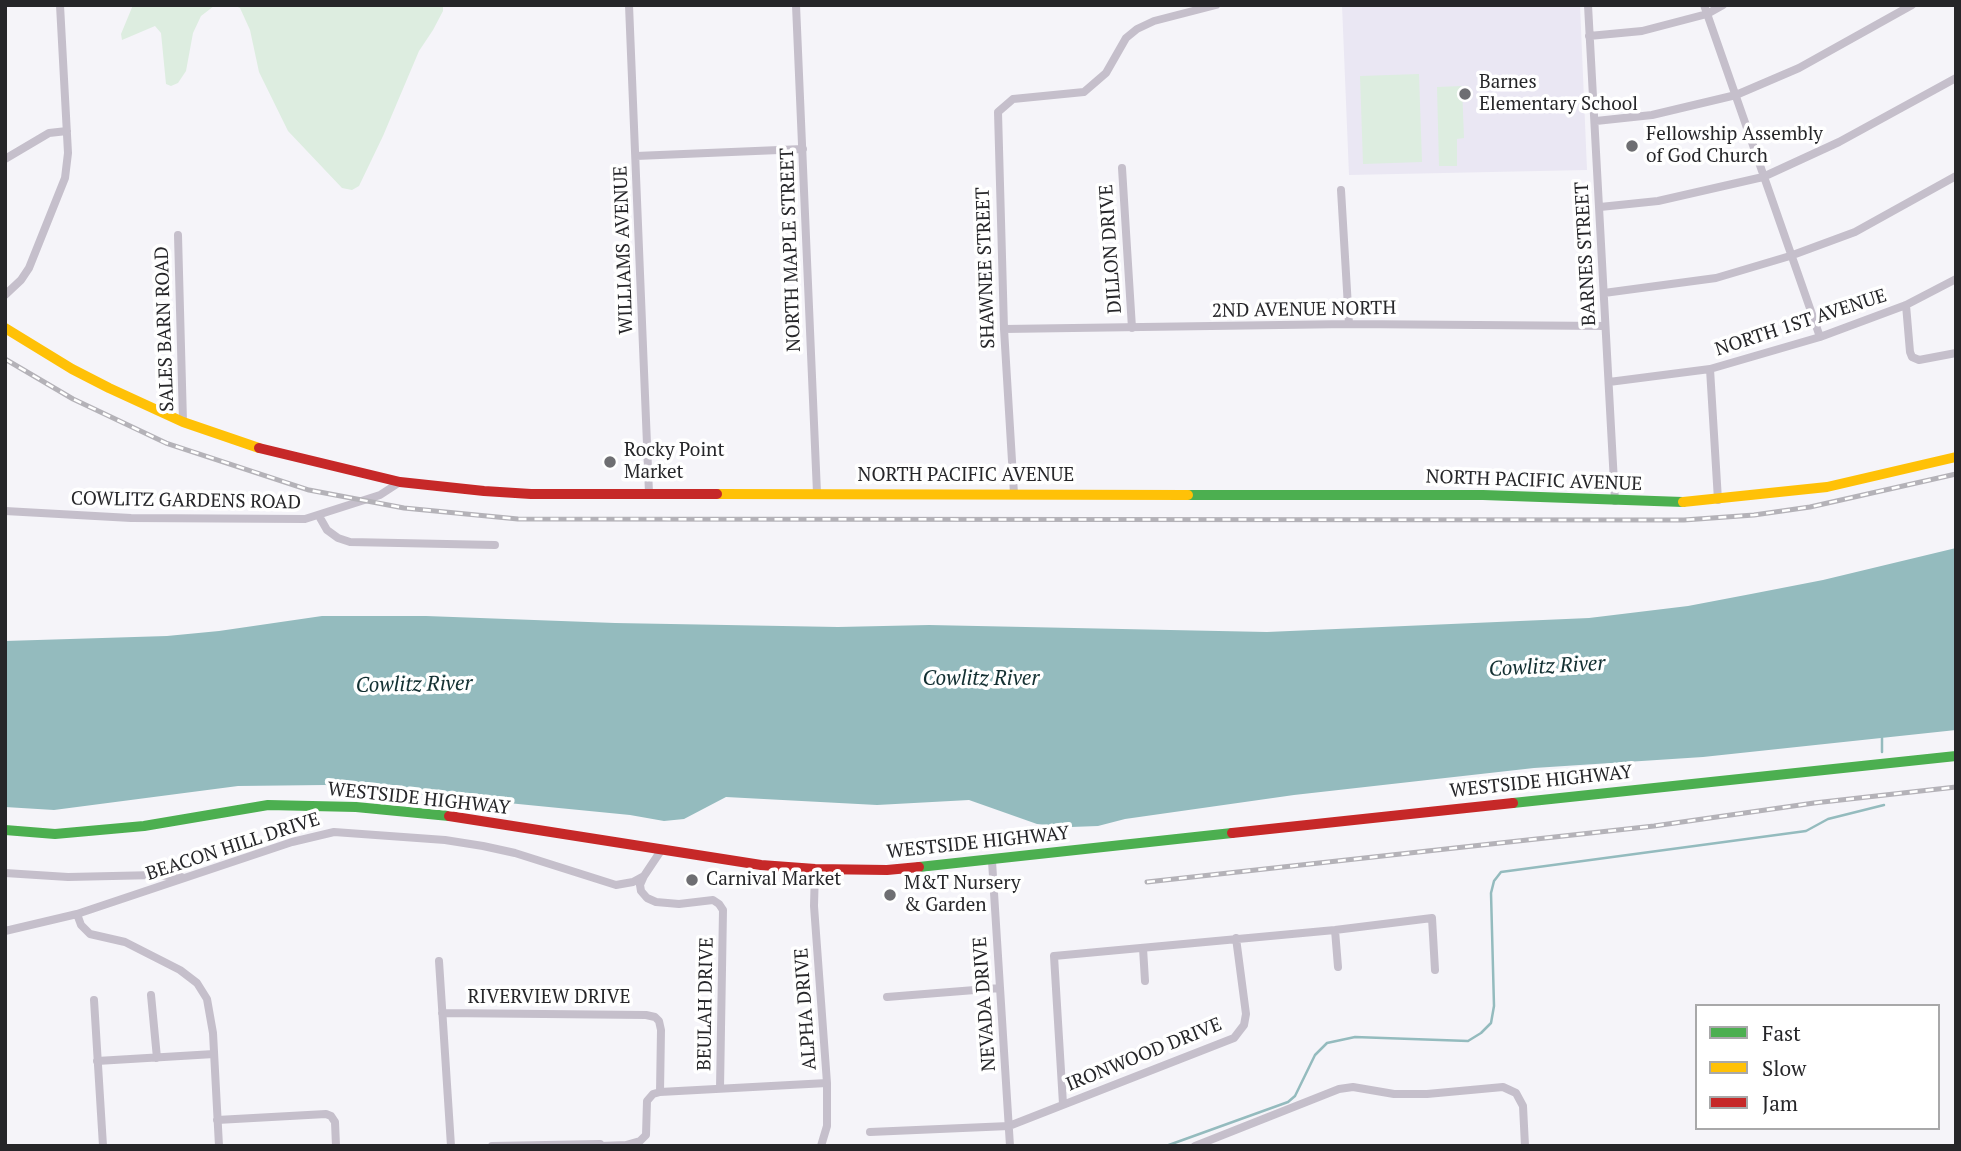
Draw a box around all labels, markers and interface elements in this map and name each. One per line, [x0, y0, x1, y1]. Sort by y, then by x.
place label: Barnes Elementary School [1479, 72, 1638, 116]
marker: Barnes Elementary School [1457, 86, 1473, 102]
place label: Fellowship Assembly of God Church [1646, 124, 1823, 168]
marker: Fellowship Assembly of God Church [1624, 138, 1640, 154]
street label: NORTH MAPLE STREET [776, 148, 806, 352]
street label: WILLIAMS AVENUE [610, 165, 638, 335]
street label: BARNES STREET [1571, 181, 1601, 327]
street label: DILLON DRIVE [1095, 184, 1127, 314]
street label: SHAWNEE STREET [972, 187, 1000, 349]
street label: SALES BARN ROAD [151, 246, 179, 412]
street label: NORTH 1ST AVENUE [1712, 285, 1890, 361]
street label: 2ND AVENUE NORTH [1212, 297, 1396, 323]
place label: Rocky Point Market [624, 440, 724, 484]
marker: Rocky Point Market [602, 454, 618, 470]
street label: NORTH PACIFIC AVENUE [858, 465, 1074, 487]
street label: NORTH PACIFIC AVENUE [1425, 466, 1643, 496]
street label: COWLITZ GARDENS ROAD [71, 488, 301, 514]
water label: Cowlitz River [1488, 651, 1606, 683]
water label: Cowlitz River [923, 666, 1039, 692]
water label: Cowlitz River [355, 671, 473, 699]
street label: WESTSIDE HIGHWAY [1448, 761, 1634, 803]
street label: WESTSIDE HIGHWAY [326, 778, 512, 820]
street label: BEACON HILL DRIVE [143, 808, 323, 886]
street label: WESTSIDE HIGHWAY [885, 822, 1071, 864]
place label: Carnival Market [706, 869, 841, 891]
marker: Carnival Market [684, 872, 700, 888]
place label: M&T Nursery & Garden [904, 873, 1020, 917]
marker: M&T Nursery & Garden [882, 887, 898, 903]
street label: NEVADA DRIVE [969, 936, 1001, 1072]
street label: BEULAH DRIVE [693, 937, 719, 1071]
street label: ALPHA DRIVE [790, 947, 822, 1071]
street label: RIVERVIEW DRIVE [468, 987, 630, 1009]
legend [1695, 1004, 1940, 1130]
street label: IRONWOOD DRIVE [1063, 1013, 1225, 1097]
text: Fast [1762, 1019, 1801, 1047]
text: Slow [1762, 1054, 1806, 1082]
text: Jam [1762, 1089, 1798, 1117]

